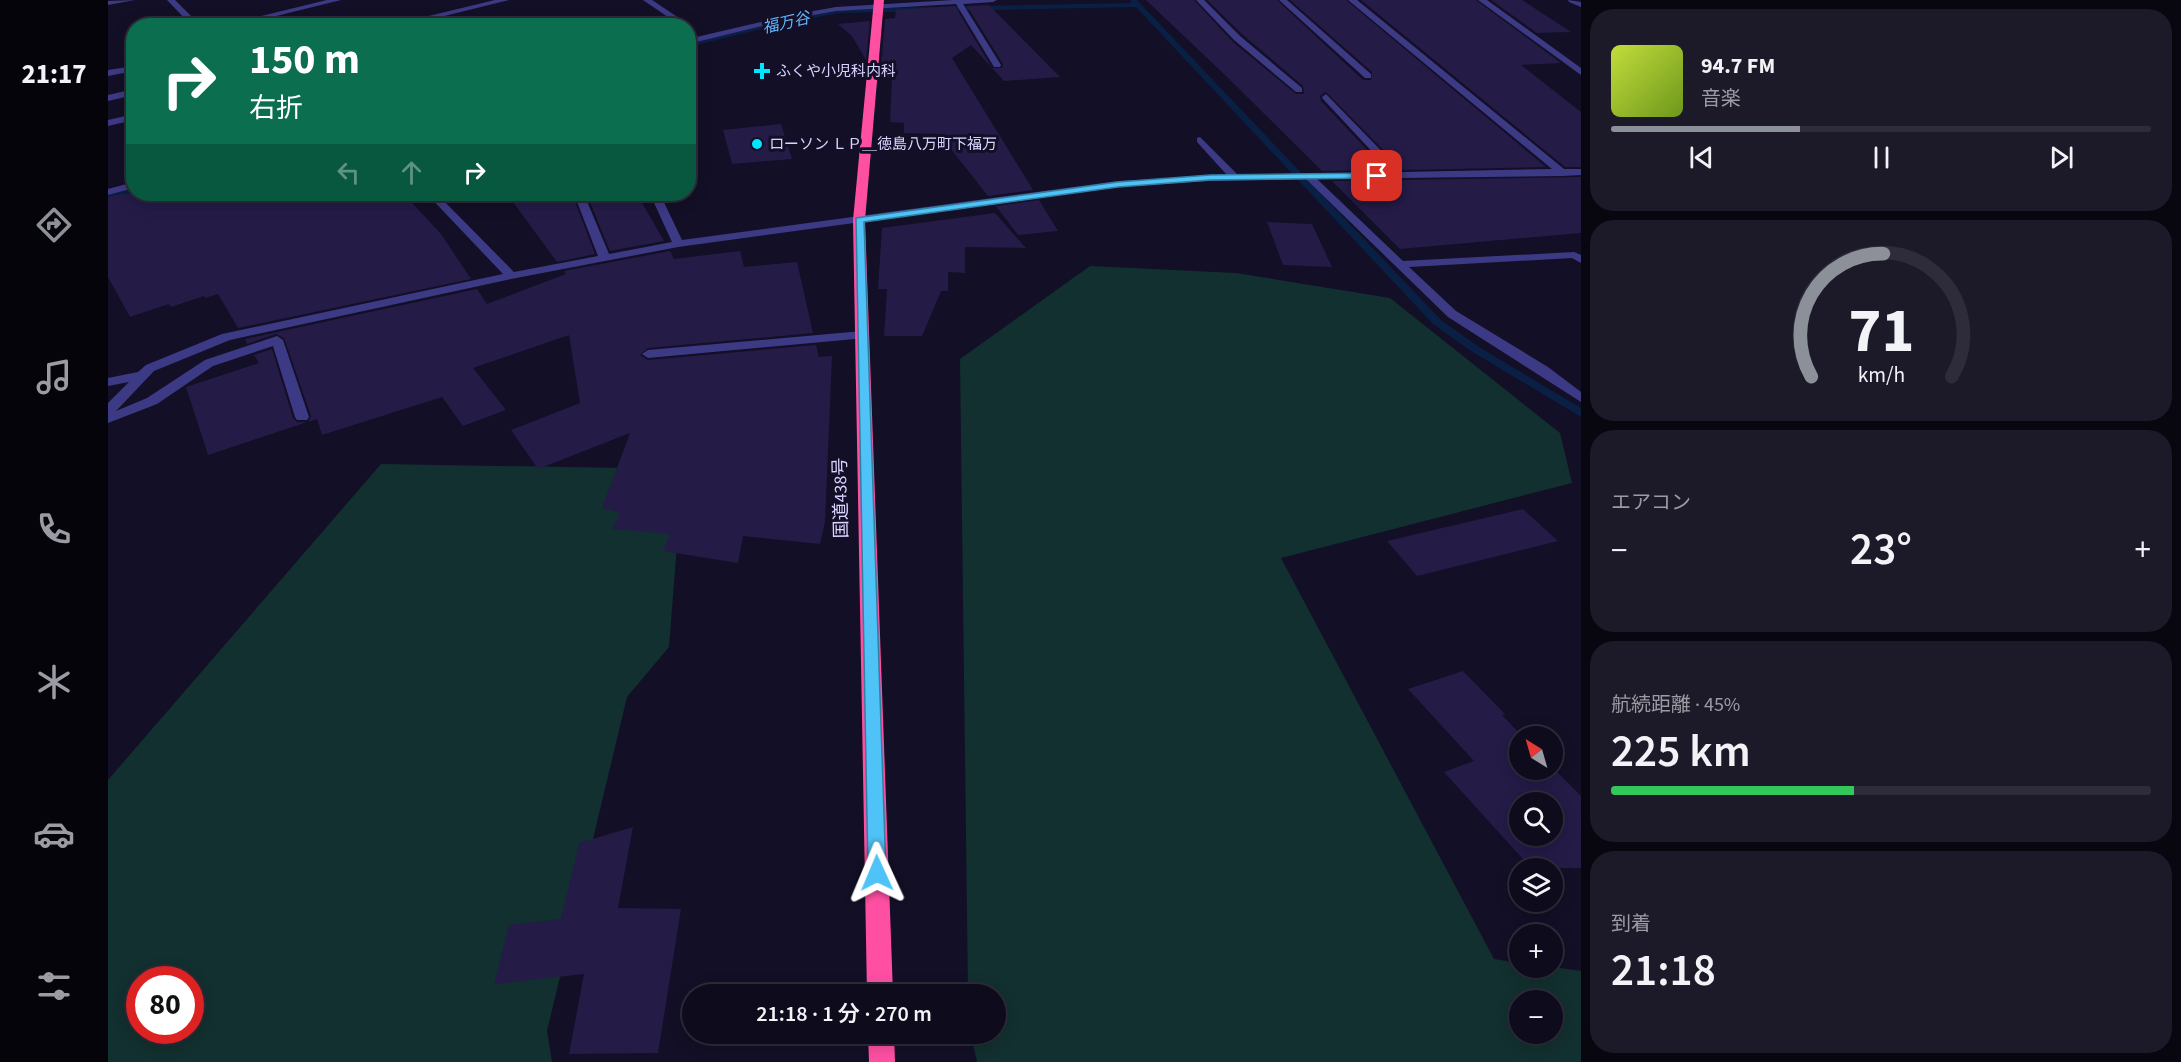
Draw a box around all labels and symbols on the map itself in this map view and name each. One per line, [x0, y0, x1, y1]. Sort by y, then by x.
water label: 福万谷 [760, 6, 814, 39]
place label: ふくや小児科内科 [776, 61, 896, 82]
marker: ふくや小児科内科 [753, 62, 771, 80]
place label: ローソン ＬＰ＿徳島八万町下福万 [769, 134, 997, 155]
marker: ローソン ＬＰ＿徳島八万町下福万 [750, 137, 764, 151]
pin [1351, 150, 1402, 201]
street label: 国道438号 [828, 457, 854, 539]
north arrow [1509, 726, 1563, 780]
position arrow [845, 841, 909, 905]
speed limit sign: 80 [126, 966, 204, 1044]

